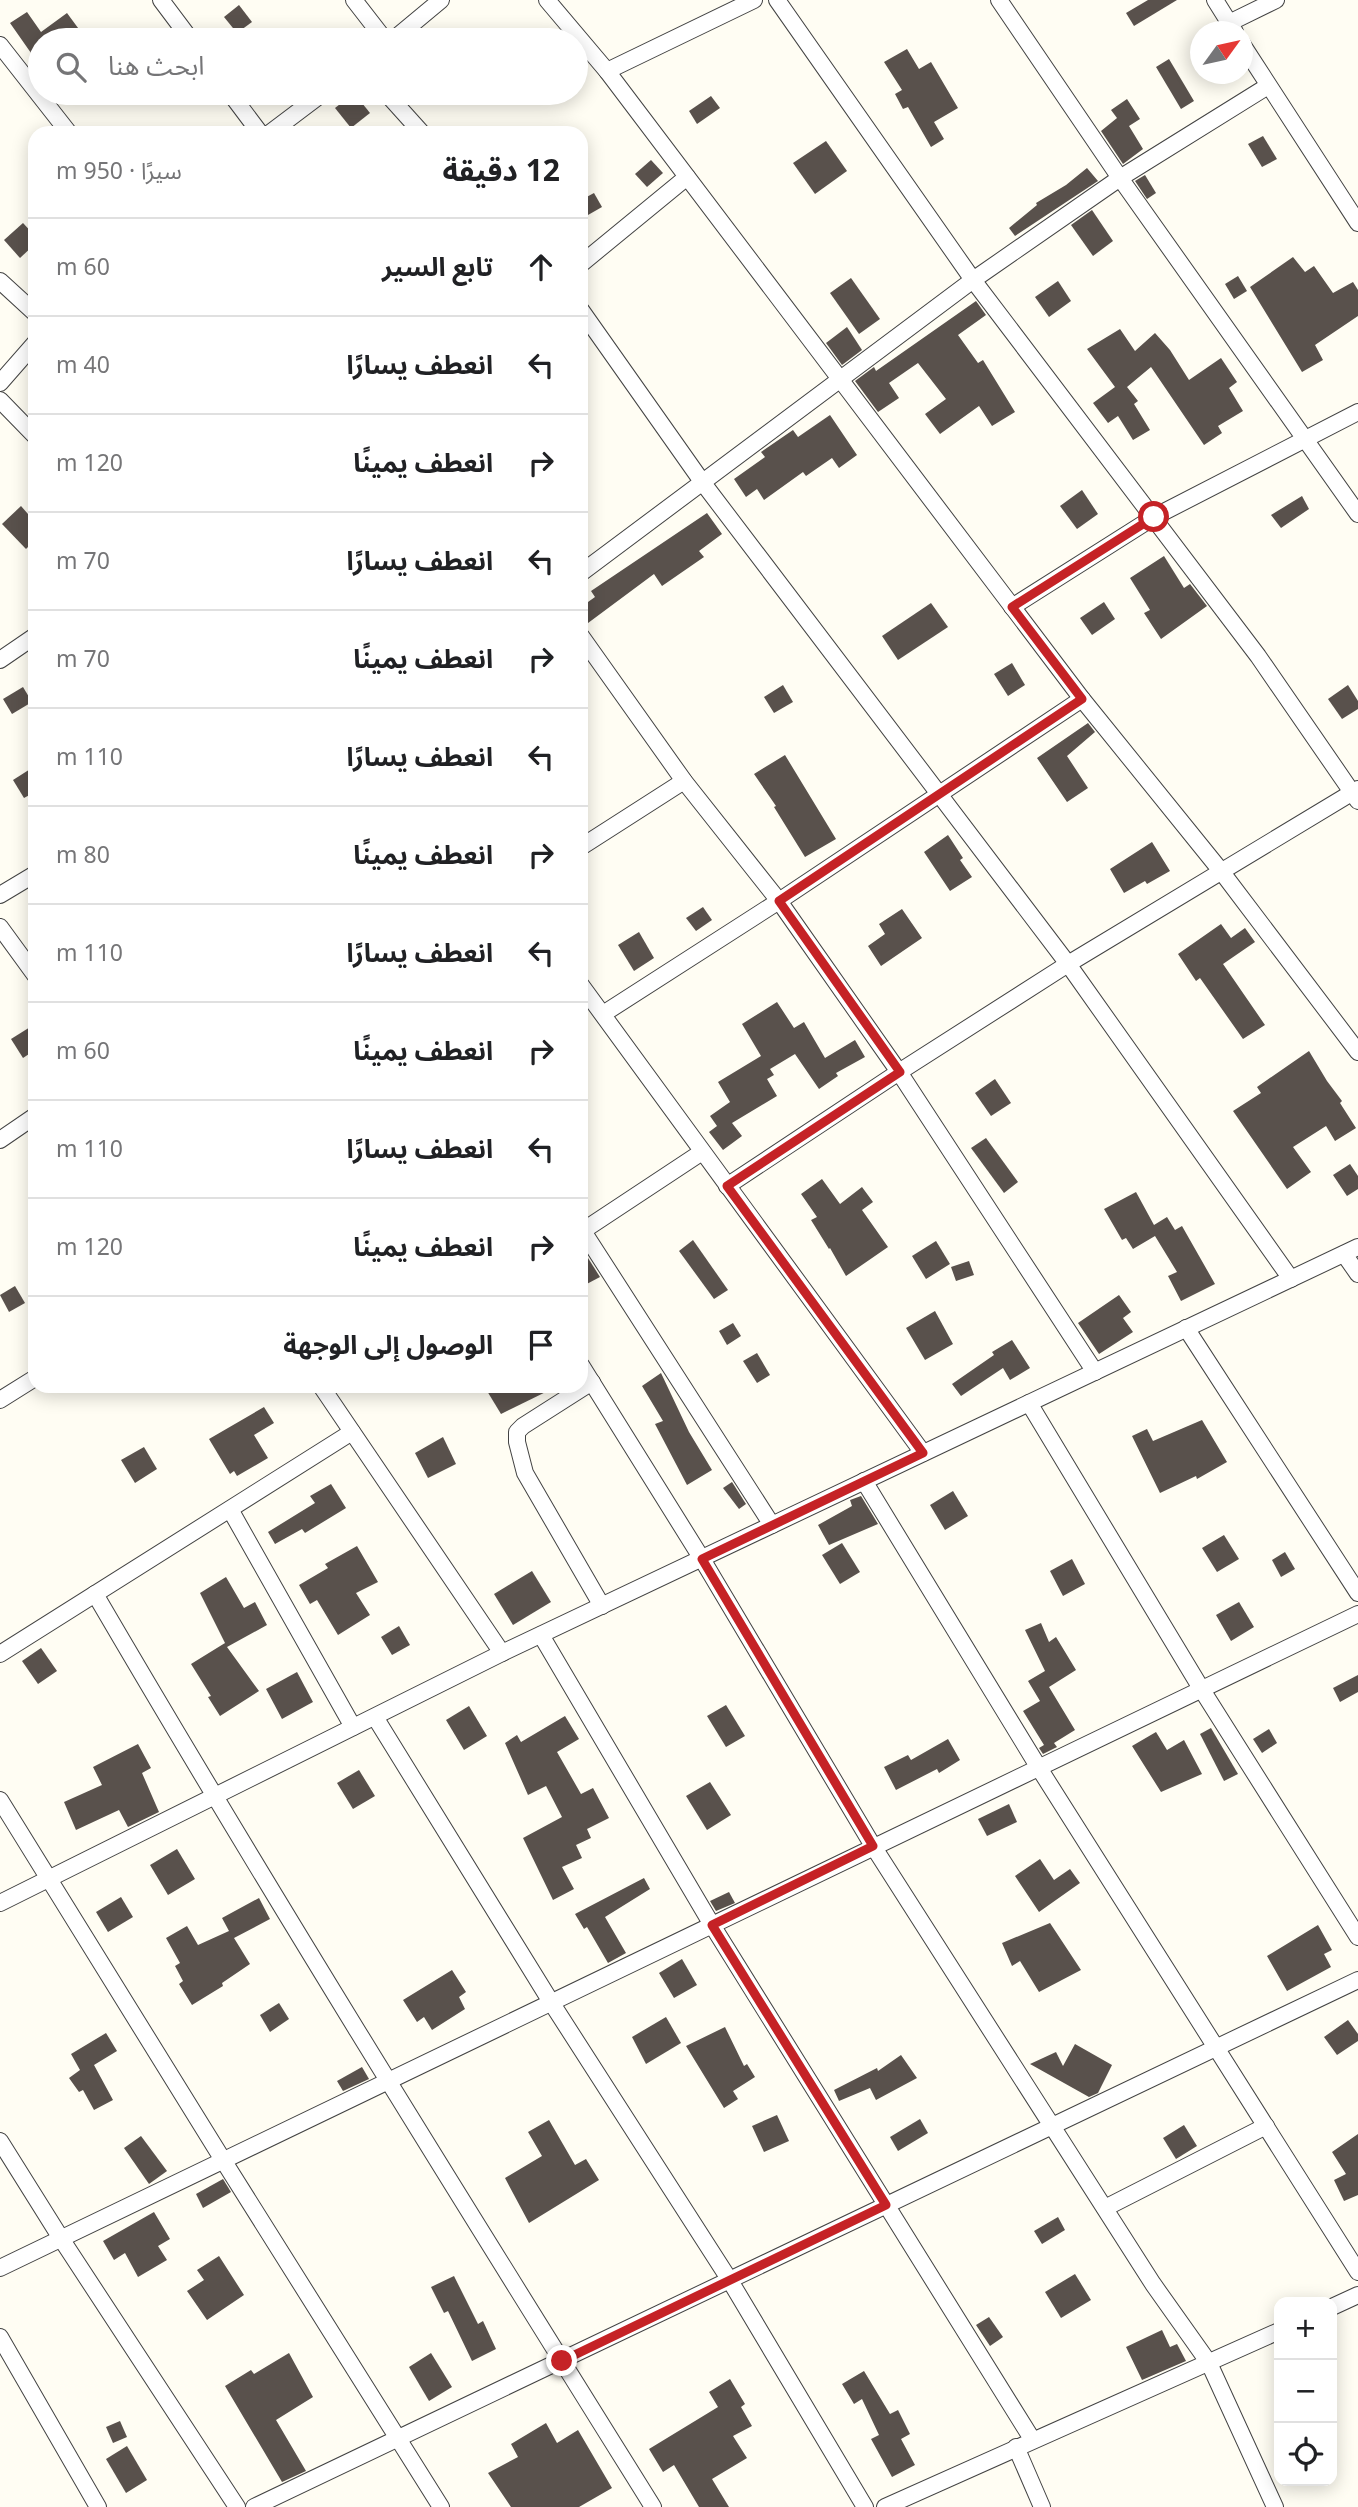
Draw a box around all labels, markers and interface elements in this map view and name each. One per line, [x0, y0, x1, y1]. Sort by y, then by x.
north arrow [1190, 21, 1253, 84]
search box [28, 28, 588, 105]
text: ابحث هنا [108, 39, 204, 94]
icon: search [52, 48, 90, 86]
text: 12 دقيقة [442, 140, 560, 203]
text: سيرًا · 950 m [56, 147, 182, 196]
text: تابع السير [382, 240, 493, 295]
text: 60 m [56, 243, 110, 292]
icon: ahead [522, 248, 560, 286]
text: انعطف يسارًا [347, 338, 493, 393]
text: 40 m [56, 341, 110, 390]
icon: left [522, 346, 560, 384]
text: انعطف يمينًا [353, 436, 493, 491]
text: 120 m [56, 439, 123, 488]
icon: right [522, 444, 560, 482]
route start [1138, 501, 1169, 532]
text: انعطف يسارًا [347, 534, 493, 589]
text: 70 m [56, 537, 110, 586]
icon: left [522, 542, 560, 580]
text: انعطف يمينًا [353, 632, 493, 687]
text: 70 m [56, 635, 110, 684]
icon: right [522, 640, 560, 678]
text: انعطف يسارًا [347, 730, 493, 785]
text: 110 m [56, 733, 123, 782]
icon: left [522, 738, 560, 776]
text: انعطف يمينًا [353, 828, 493, 883]
text: 80 m [56, 831, 110, 880]
icon: right [522, 836, 560, 874]
text: انعطف يسارًا [347, 926, 493, 981]
text: 110 m [56, 929, 123, 978]
icon: left [522, 934, 560, 972]
text: انعطف يمينًا [353, 1024, 493, 1079]
text: 60 m [56, 1027, 110, 1076]
icon: right [522, 1032, 560, 1070]
text: انعطف يسارًا [347, 1122, 493, 1177]
text: 110 m [56, 1125, 123, 1174]
icon: left [522, 1130, 560, 1168]
text: انعطف يمينًا [353, 1220, 493, 1275]
text: 120 m [56, 1223, 123, 1272]
icon: right [522, 1228, 560, 1266]
text: الوصول إلى الوجهة [283, 1318, 493, 1373]
icon: arrive [522, 1326, 560, 1364]
map controls [1274, 2297, 1337, 2486]
button: + [1274, 2297, 1337, 2360]
route end [546, 2345, 577, 2376]
button: − [1274, 2360, 1337, 2423]
button: locate [1274, 2423, 1337, 2486]

